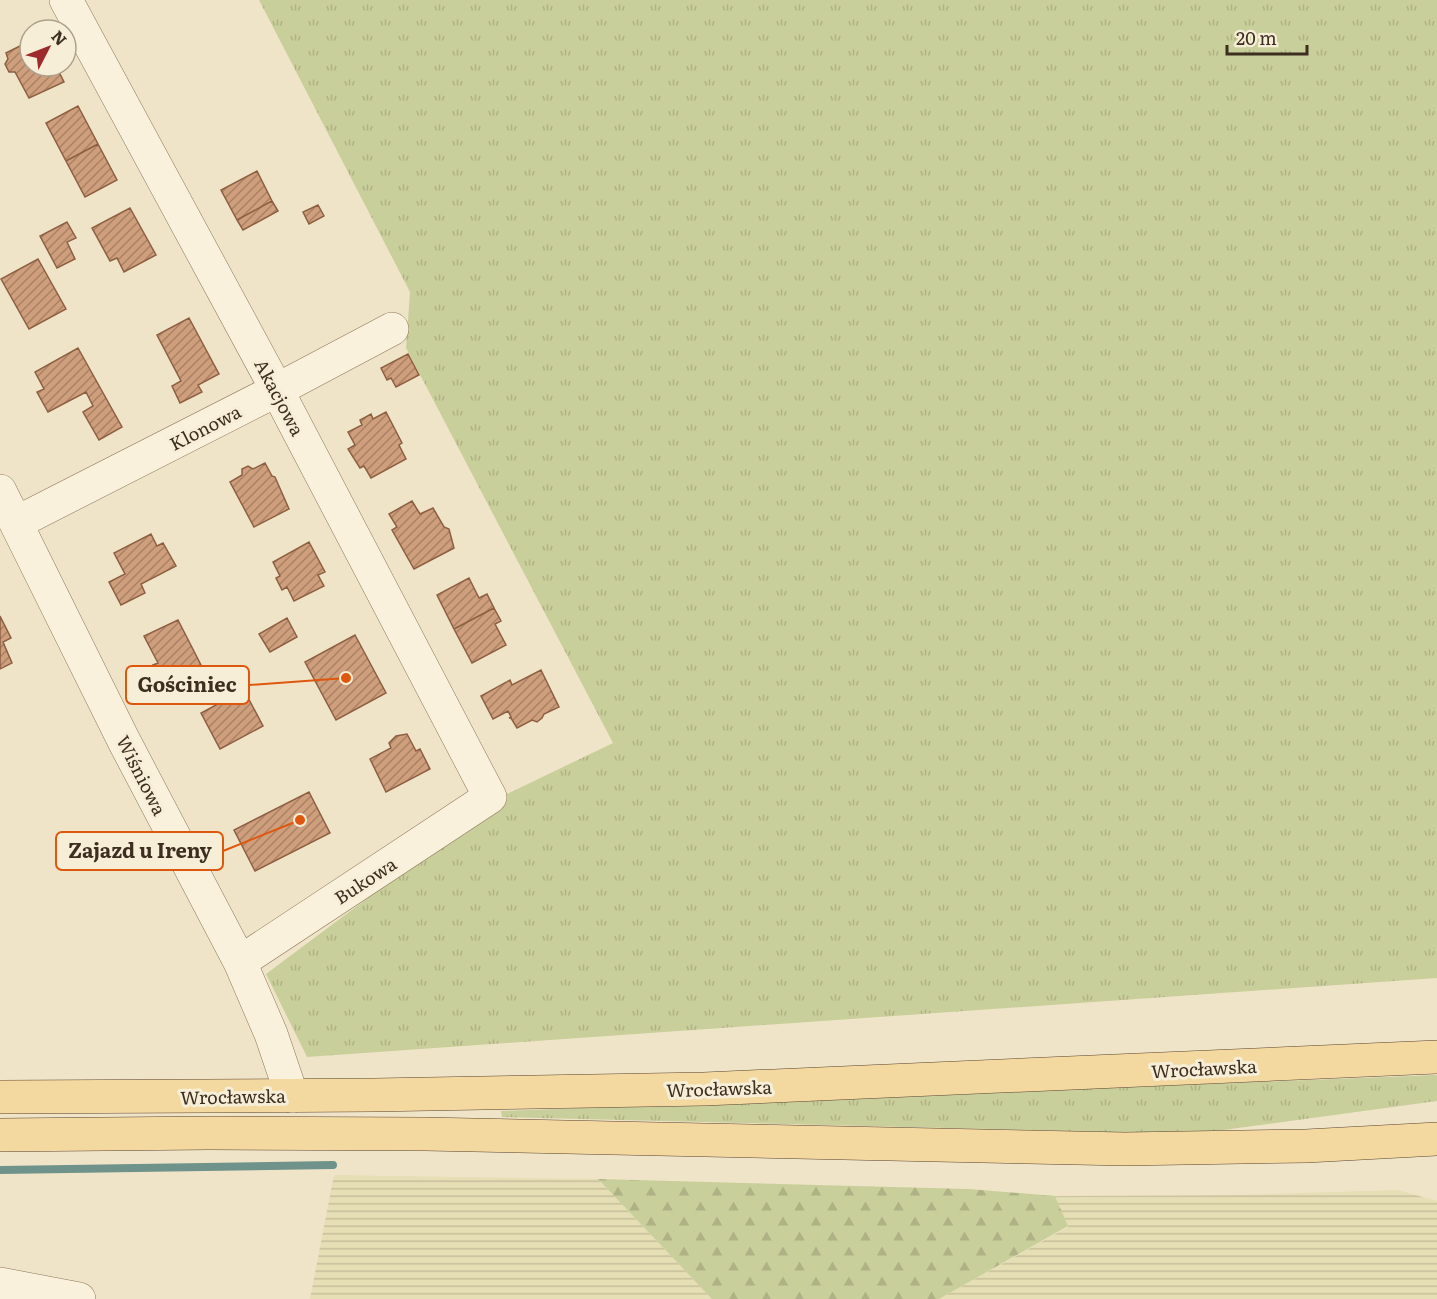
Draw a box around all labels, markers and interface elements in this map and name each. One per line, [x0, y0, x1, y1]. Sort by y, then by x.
north arrow [18, 18, 78, 78]
scale bar [1227, 18, 1306, 56]
text: N [46, 24, 73, 50]
text: 20 m [1236, 24, 1277, 51]
street label: Akacjowa [248, 354, 312, 441]
street label: Klonowa [165, 397, 246, 457]
callout: Gościniec [126, 666, 249, 704]
text: Gościniec [137, 668, 237, 698]
street label: Wiśniowa [110, 730, 174, 820]
callout: Zajazd u Ireny [56, 832, 223, 870]
text: Zajazd u Ireny [68, 834, 213, 864]
street label: Bukowa [329, 850, 402, 910]
street label: Wrocławska [1150, 1052, 1258, 1084]
street label: Wrocławska [666, 1073, 773, 1103]
street label: Wrocławska [180, 1082, 286, 1110]

